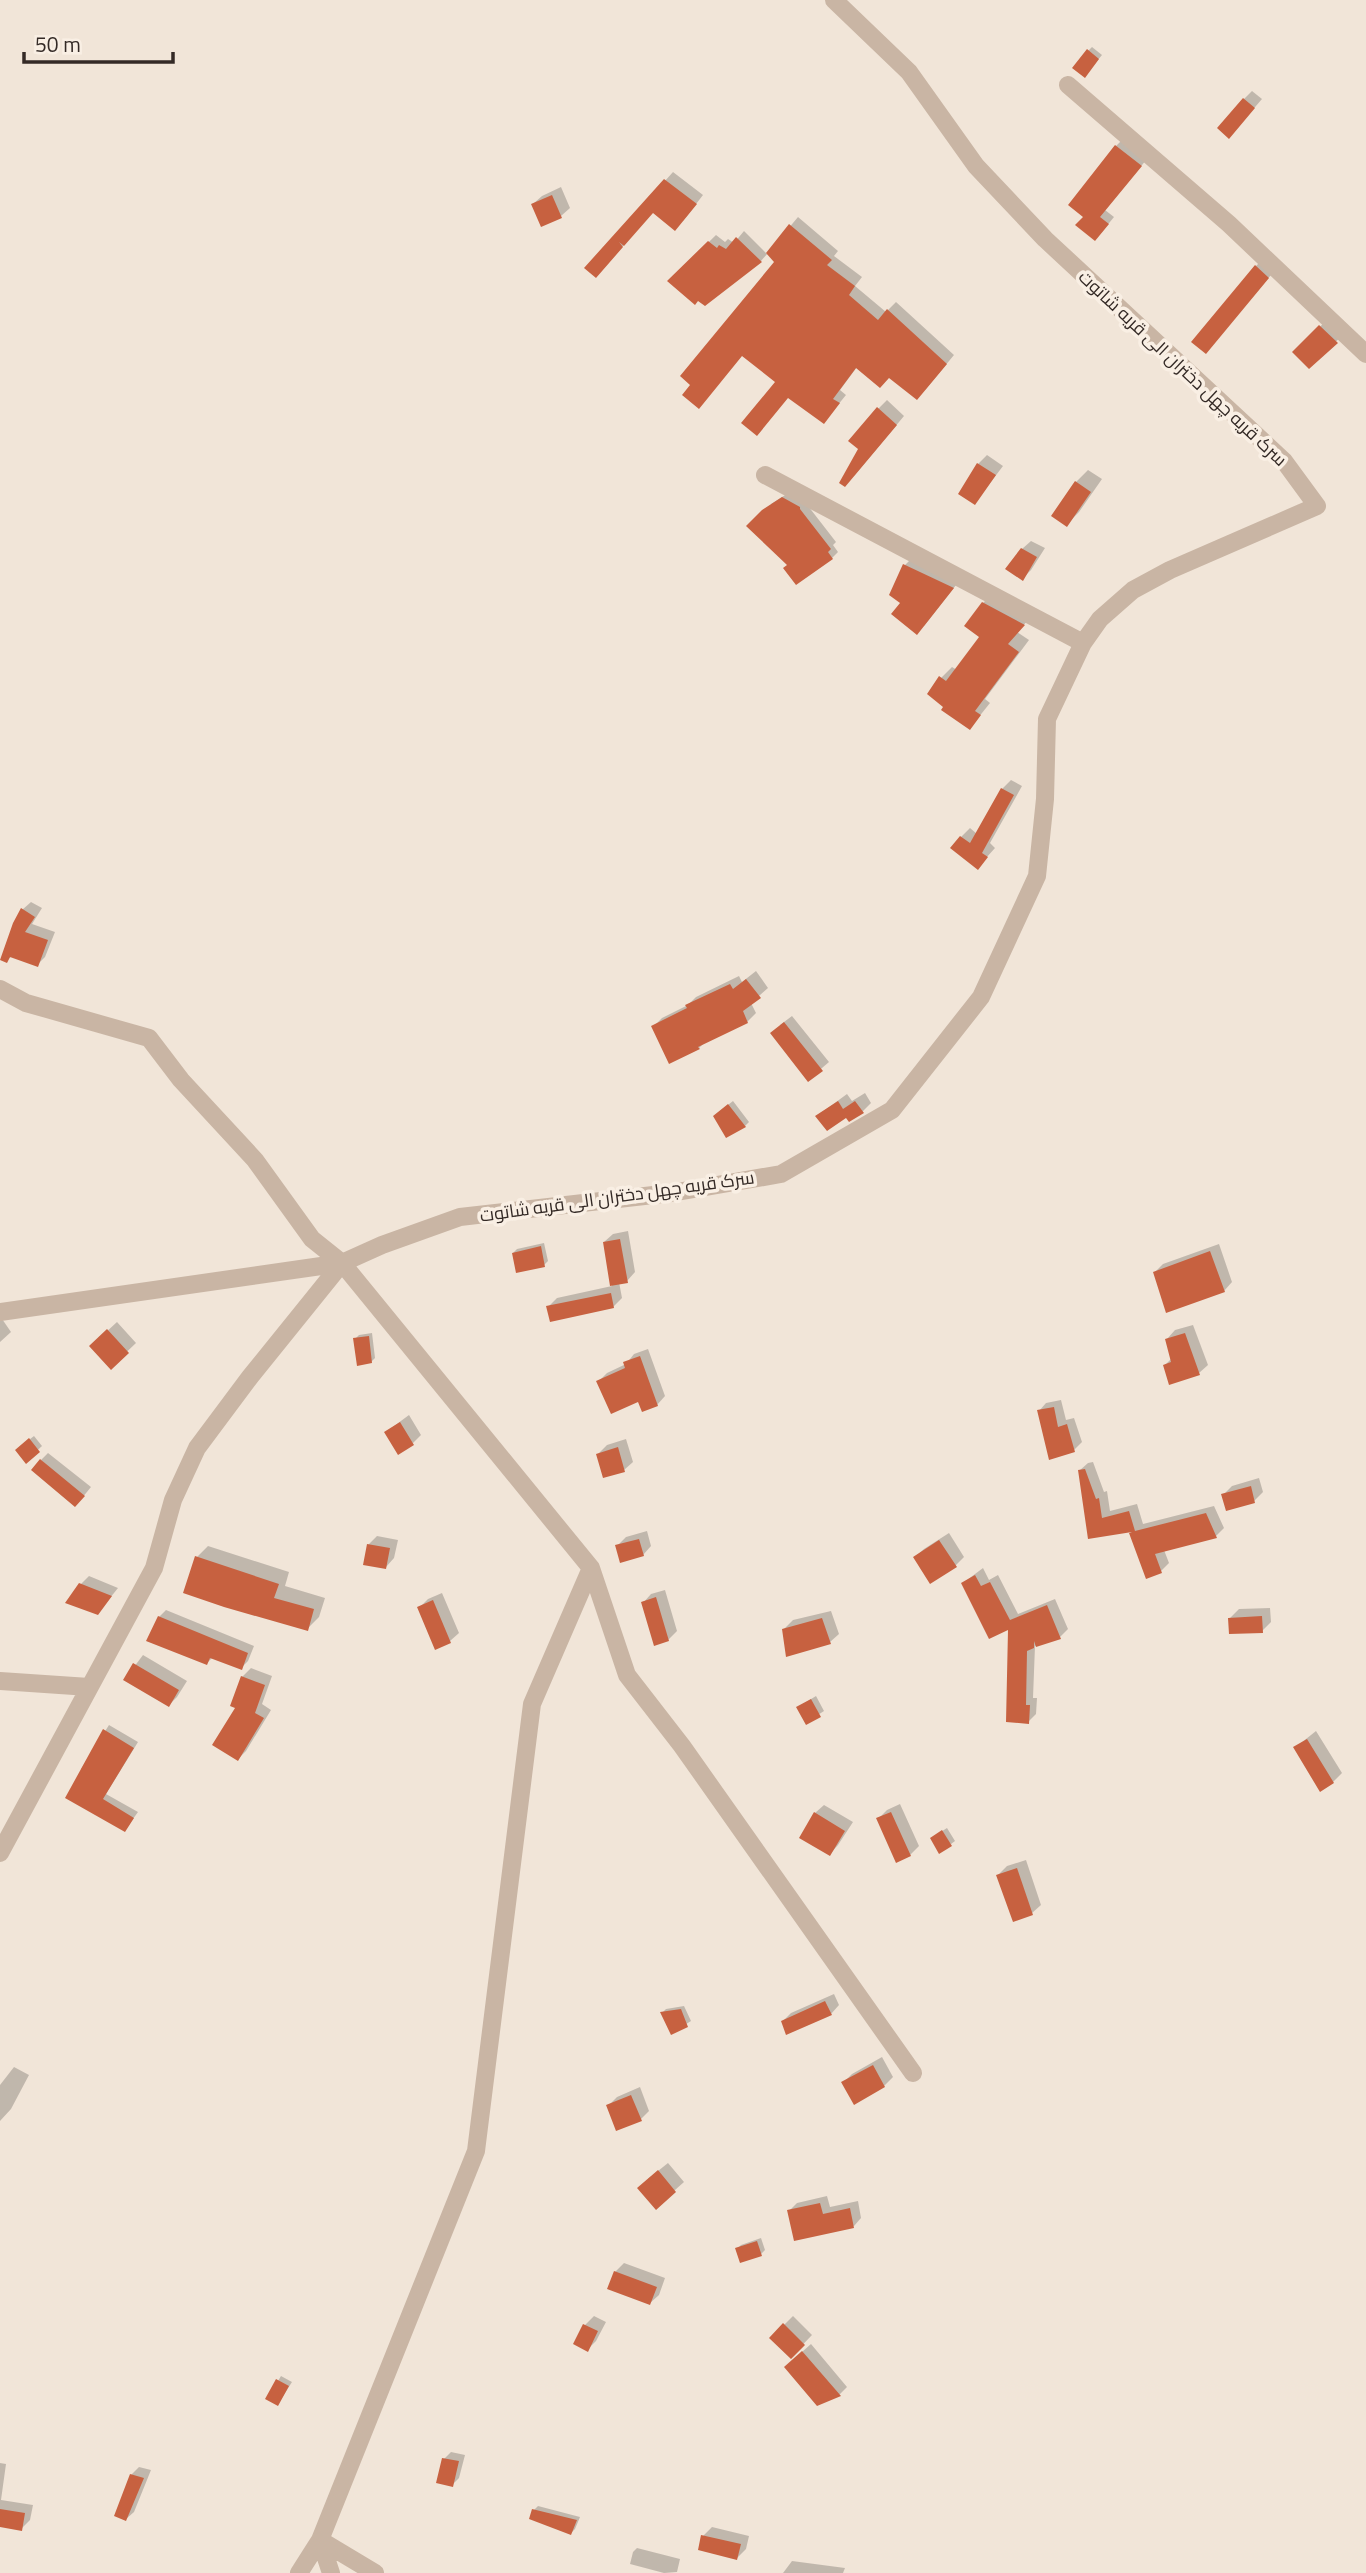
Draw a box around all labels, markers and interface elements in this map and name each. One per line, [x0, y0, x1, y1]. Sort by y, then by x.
scale bar [24, 21, 173, 65]
text: 50 m [35, 28, 81, 60]
street label: سرک قریه چهل دختران الی قریه شاتوت [1073, 264, 1293, 472]
street label: سرک قریه چهل دختران الی قریه شاتوت [478, 1163, 756, 1229]

